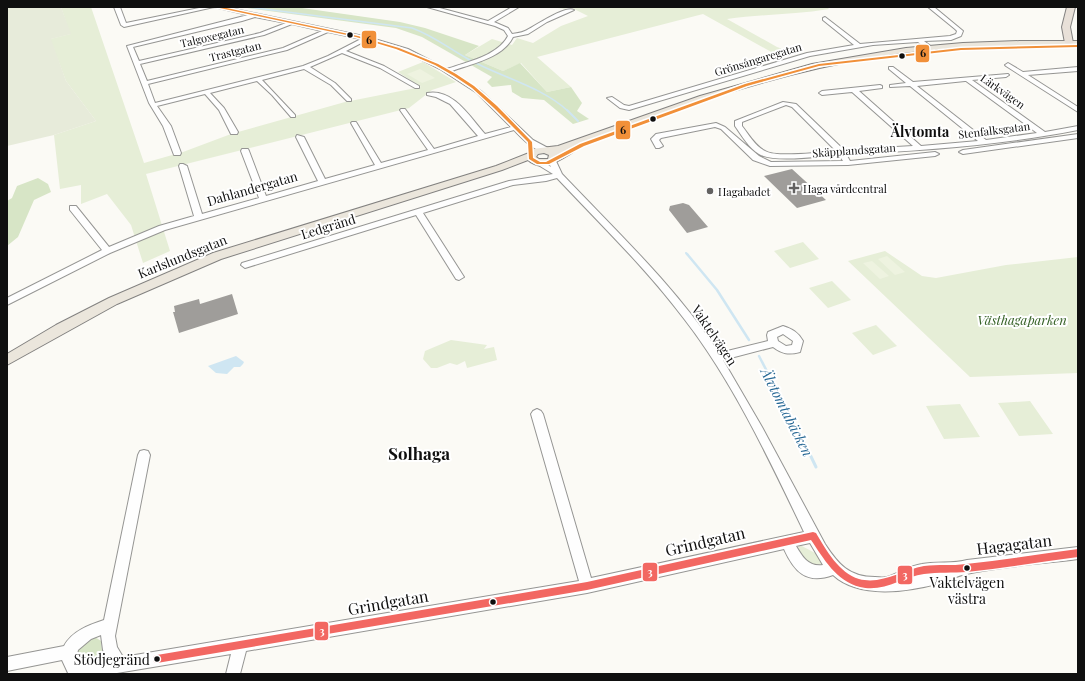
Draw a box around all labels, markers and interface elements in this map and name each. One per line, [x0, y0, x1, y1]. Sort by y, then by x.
street label: Talgoxegatan [179, 21, 246, 51]
unlabelled marker [345, 30, 355, 40]
line badge: 6 [361, 30, 377, 49]
text: 6 [366, 32, 372, 47]
street label: Trastgatan [208, 37, 263, 65]
street label: Grönsångaregatan [713, 38, 804, 79]
line badge: 6 [915, 44, 930, 63]
text: 6 [920, 45, 926, 60]
unlabelled marker [897, 51, 907, 61]
street label: Lärkvägen [978, 70, 1029, 112]
unlabelled marker [648, 114, 658, 124]
street label: Stenfalksgatan [957, 118, 1031, 142]
line badge: 6 [615, 120, 631, 140]
text: 6 [620, 122, 626, 137]
district label: Älvtomta [890, 122, 950, 141]
street label: Skäpplandsgatan [812, 140, 897, 160]
street label: Dahlandergatan [205, 167, 299, 209]
place label: Haga vårdcentral [803, 181, 887, 196]
marker: Haga vårdcentral [788, 182, 800, 194]
place label: Hagabadet [718, 184, 771, 199]
marker: Hagabadet [705, 186, 715, 196]
street label: Ledgränd [299, 210, 358, 242]
street label: Karlslundsgatan [135, 230, 229, 282]
street label: Vaktelvägen [688, 301, 742, 369]
park label: Västhagaparken [977, 311, 1067, 328]
water label: Älvtomtabäcken [756, 363, 817, 459]
district label: Solhaga [388, 442, 450, 464]
street label: Grindgatan [663, 522, 747, 560]
street label: Hagagatan [975, 529, 1053, 559]
line badge: 3 [642, 562, 658, 582]
marker: Vaktelvägen västra [962, 563, 972, 573]
text: 3 [647, 564, 653, 579]
line badge: 3 [897, 565, 913, 585]
text: 3 [902, 567, 908, 582]
place label: Vaktelvägen västra [928, 573, 1005, 608]
street label: Grindgatan [346, 585, 430, 619]
unlabelled marker [488, 597, 498, 607]
line badge: 3 [314, 621, 329, 641]
text: 3 [319, 623, 325, 638]
place label: Stödjegränd [74, 650, 150, 669]
marker: Stödjegränd [152, 654, 162, 664]

